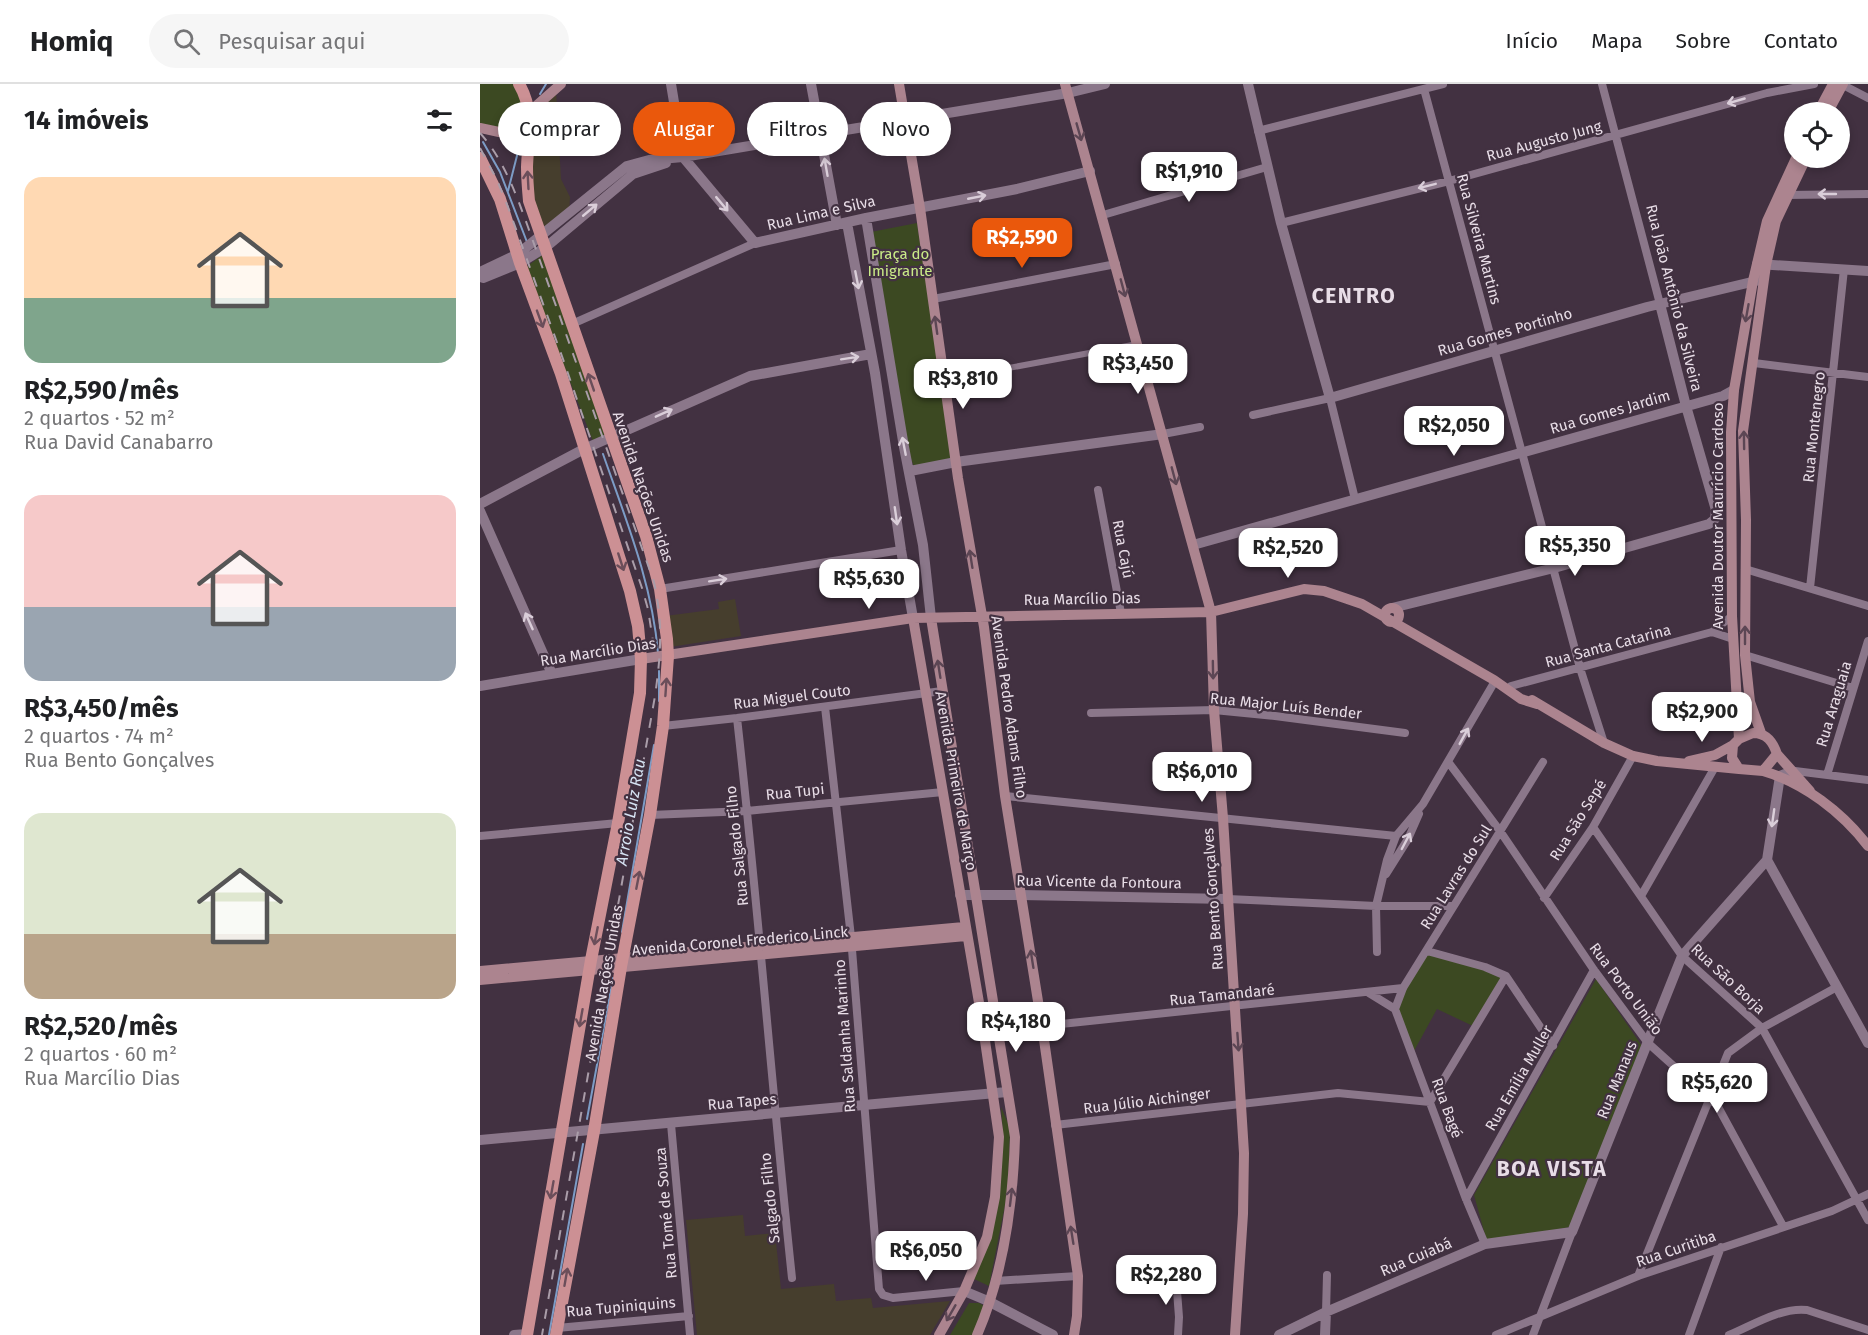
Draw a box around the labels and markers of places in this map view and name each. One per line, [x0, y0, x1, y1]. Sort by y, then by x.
pin: R$1,910 [1134, 152, 1244, 203]
pin: R$2,590 [967, 218, 1077, 269]
pin: R$3,450 [1083, 344, 1193, 395]
pin: R$3,810 [908, 359, 1018, 410]
pin: R$2,050 [1399, 406, 1509, 457]
pin: R$5,350 [1520, 526, 1630, 577]
pin: R$2,520 [1233, 528, 1343, 579]
pin: R$5,630 [814, 559, 924, 610]
pin: R$2,900 [1647, 692, 1757, 743]
pin: R$6,010 [1147, 752, 1257, 803]
pin: R$4,180 [961, 1002, 1071, 1053]
pin: R$5,620 [1662, 1063, 1772, 1114]
pin: R$6,050 [871, 1231, 981, 1282]
pin: R$2,280 [1111, 1255, 1221, 1306]

